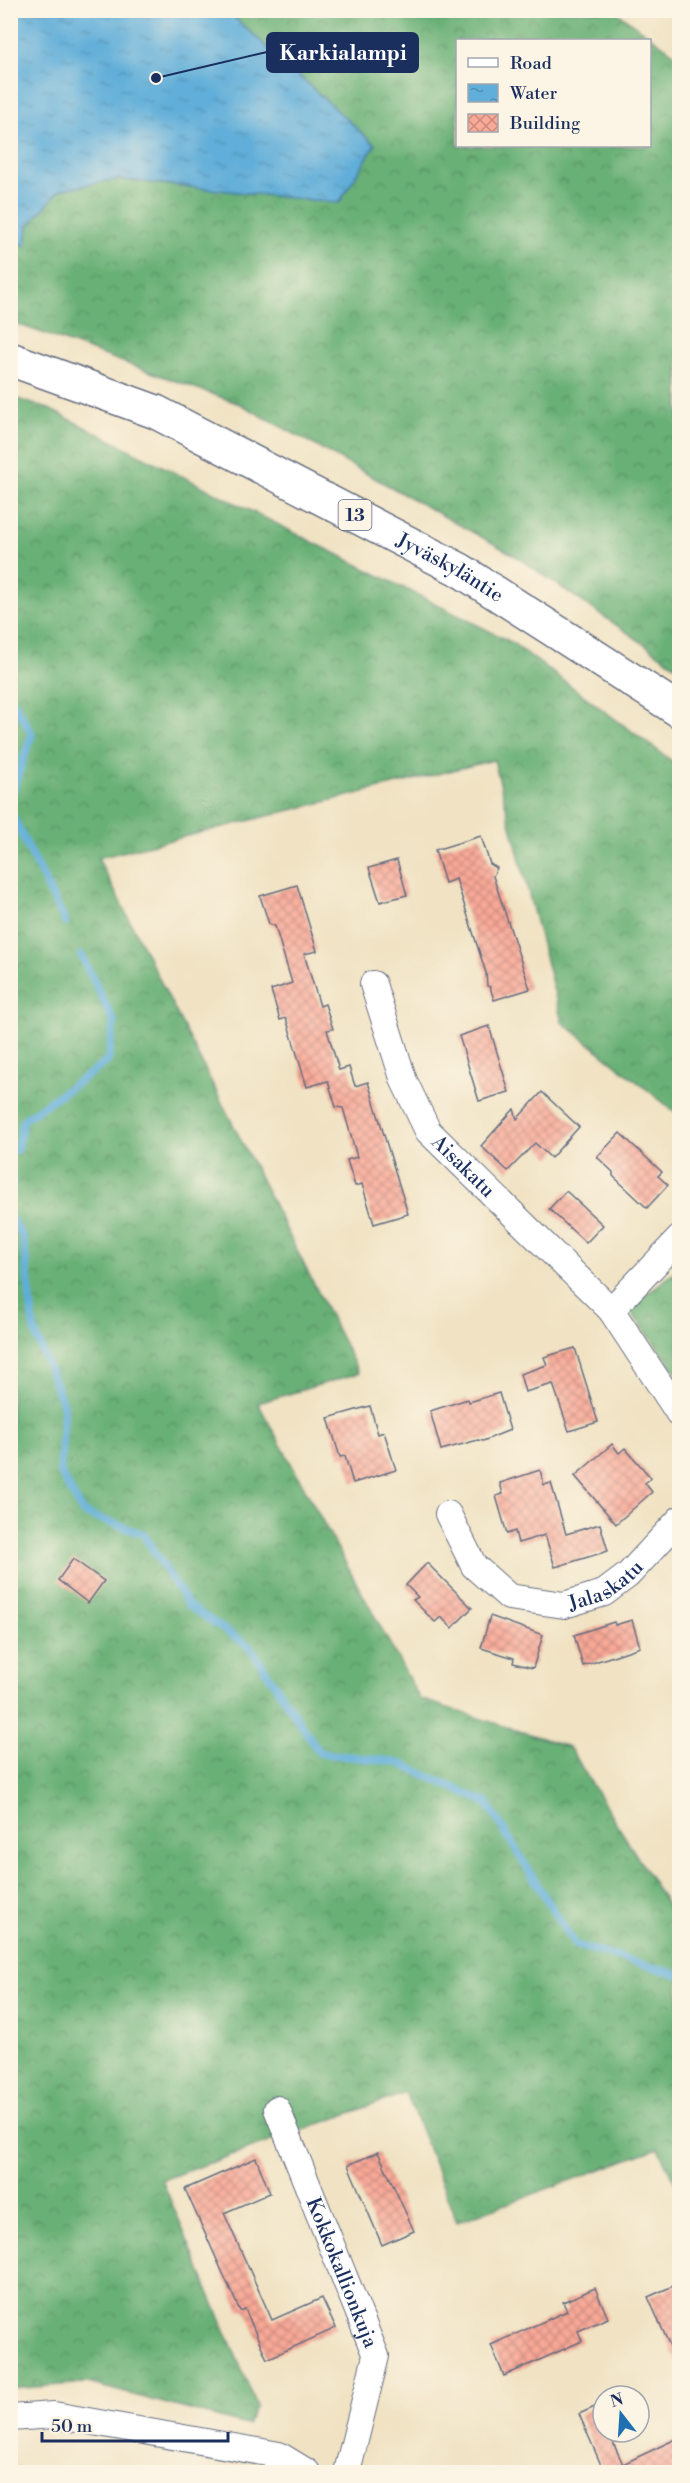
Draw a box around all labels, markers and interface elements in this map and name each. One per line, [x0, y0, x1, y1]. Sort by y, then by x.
callout: Karkialampi [267, 33, 418, 72]
legend [456, 39, 651, 147]
text: Karkialampi [279, 41, 407, 67]
text: Road [510, 52, 553, 75]
text: Water [509, 82, 558, 105]
text: Building [509, 112, 581, 135]
road number: 13 [338, 500, 372, 530]
street label: Jyväskyläntie [391, 528, 508, 609]
street label: Aisakatu [425, 1130, 500, 1204]
street label: Jalaskatu [565, 1555, 650, 1617]
street label: Kokkokallionkuja [300, 2194, 383, 2352]
north arrow [591, 2384, 651, 2444]
text: N [608, 2389, 626, 2412]
scale bar [42, 2405, 228, 2443]
text: 50 m [51, 2415, 93, 2438]

